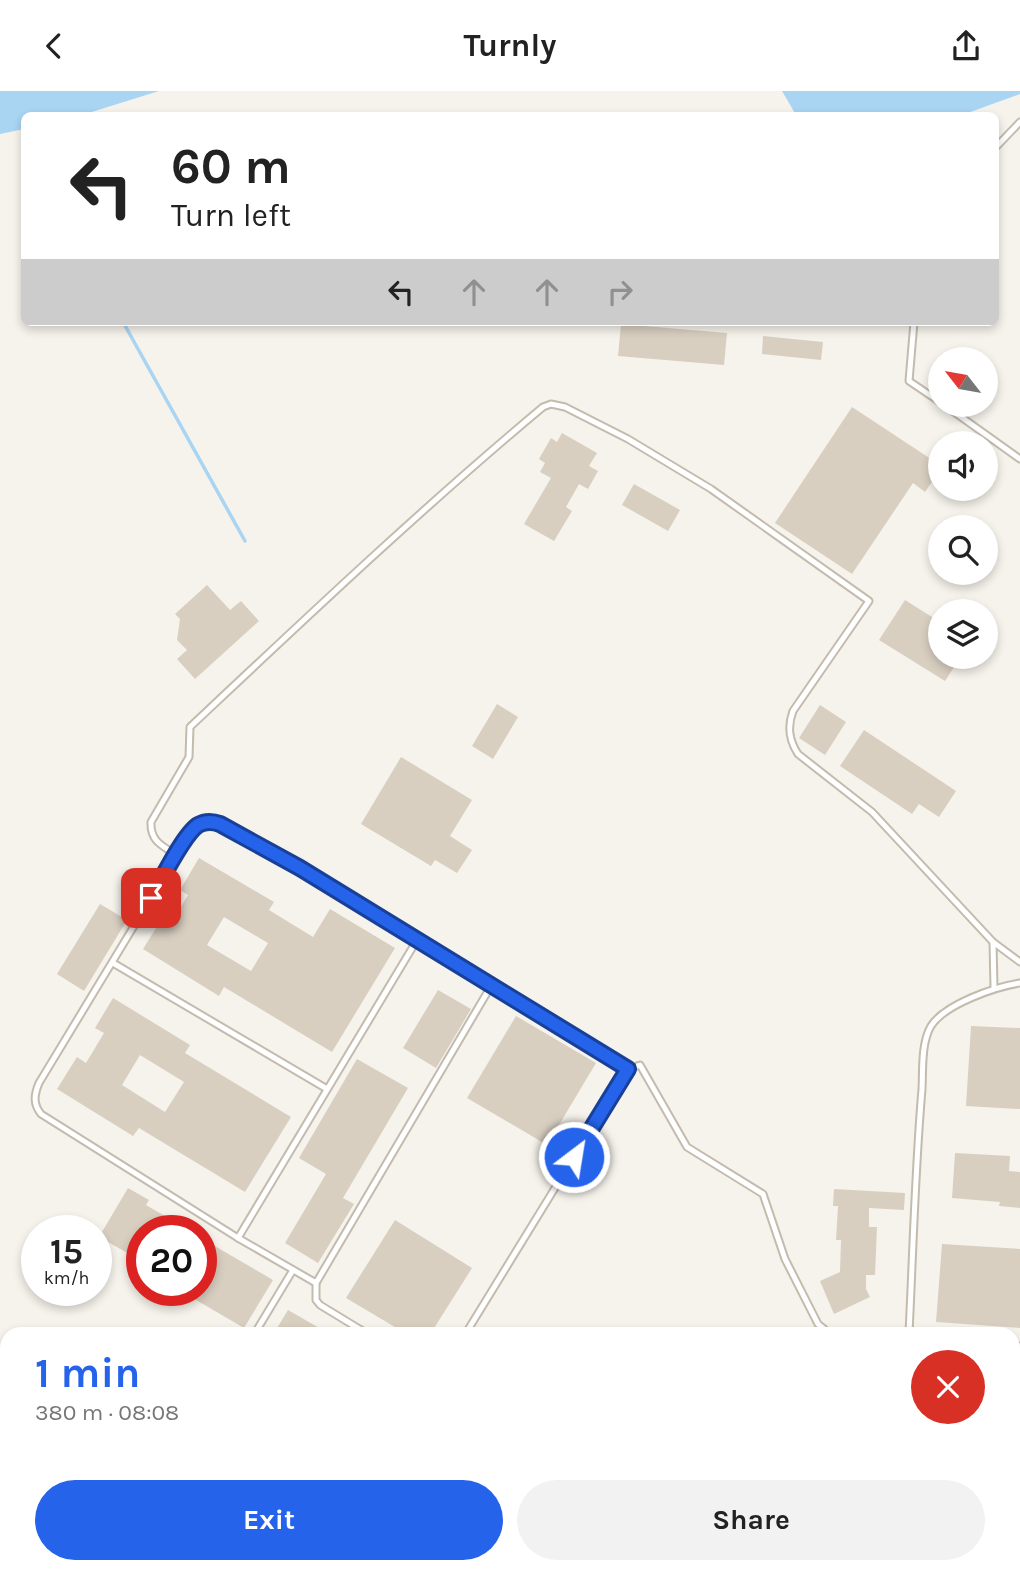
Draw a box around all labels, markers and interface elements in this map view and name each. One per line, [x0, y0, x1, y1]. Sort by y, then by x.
icon: back [35, 27, 73, 65]
text: Turnly [464, 27, 556, 64]
icon: share [947, 27, 985, 65]
text: 60 m [171, 138, 291, 195]
icon: left [56, 140, 147, 231]
text: Turn left [171, 197, 291, 234]
icon: left [382, 273, 420, 311]
icon: ahead [455, 273, 493, 311]
icon: ahead [528, 273, 566, 311]
icon: right [601, 273, 639, 311]
north arrow [928, 347, 998, 417]
map controls [928, 347, 998, 669]
button: sound [928, 431, 998, 501]
button: search [928, 515, 998, 585]
button: layers [928, 599, 998, 669]
pin [121, 868, 181, 928]
icon: arrive [132, 879, 170, 917]
position arrow [537, 1120, 611, 1194]
speed limit sign: 20 [126, 1215, 217, 1306]
text: 15 [50, 1231, 83, 1272]
text: km/h [44, 1267, 89, 1289]
text: 1 min [35, 1348, 140, 1398]
button: close [911, 1350, 985, 1424]
text: 380 m · 08:08 [35, 1399, 179, 1426]
button: Exit [35, 1480, 503, 1560]
button: Share [517, 1480, 985, 1560]

